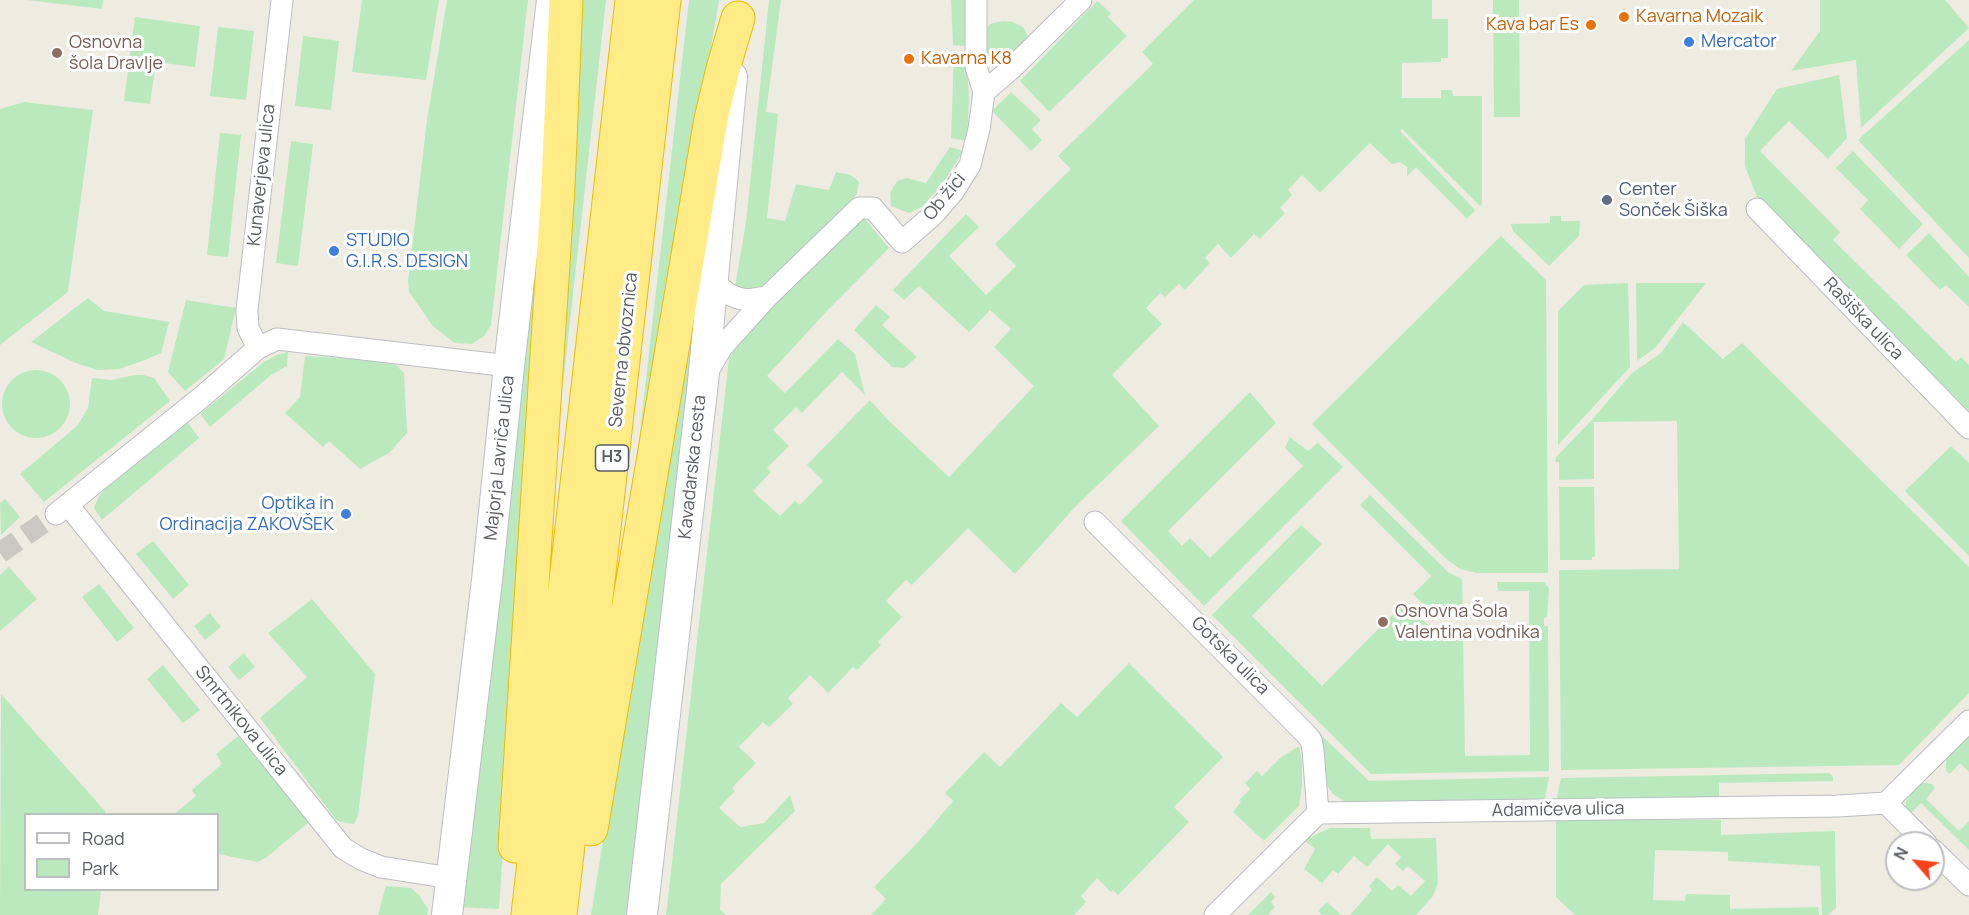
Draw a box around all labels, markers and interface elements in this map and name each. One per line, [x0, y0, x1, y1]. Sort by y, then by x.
place label: Kavarna Mozaik [1636, 6, 1763, 28]
marker: Kavarna Mozaik [1617, 10, 1631, 24]
place label: Kava bar Es [1486, 14, 1579, 36]
marker: Kava bar Es [1584, 18, 1598, 32]
place label: Mercator [1701, 31, 1777, 53]
place label: Osnovna šola Dravlje [69, 32, 163, 74]
marker: Mercator [1682, 35, 1696, 49]
marker: Osnovna šola Dravlje [50, 46, 64, 60]
place label: Kavarna K8 [921, 48, 1012, 70]
marker: Kavarna K8 [902, 52, 916, 66]
street label: Kunaverjeva ulica [244, 103, 280, 247]
street label: Ob žici [919, 169, 971, 225]
place label: Center Sonček Šiška [1619, 179, 1728, 222]
marker: Center Sonček Šiška [1600, 193, 1614, 207]
place label: STUDIO G.I.R.S. DESIGN [346, 230, 468, 272]
marker: STUDIO G.I.R.S. DESIGN [327, 244, 341, 258]
street label: Severna obvoznica [605, 271, 643, 429]
street label: Rašiška ulica [1818, 273, 1908, 365]
street label: Majorja Lavriča ulica [481, 374, 519, 542]
street label: Kavadarska cesta [675, 394, 711, 540]
road number: H3 [596, 445, 628, 471]
place label: Optika in Ordinacija ZAKOVŠEK [160, 493, 334, 536]
marker: Optika in Ordinacija ZAKOVŠEK [339, 507, 353, 521]
place label: Osnovna Šola Valentina vodnika [1395, 601, 1540, 644]
street label: Gotska ulica [1186, 612, 1274, 700]
marker: Osnovna Šola Valentina vodnika [1376, 615, 1390, 629]
street label: Smrtnikova ulica [190, 662, 292, 780]
street label: Adamičeva ulica [1492, 798, 1624, 822]
legend [24, 813, 219, 891]
text: Road [82, 826, 125, 850]
north arrow [1885, 831, 1945, 891]
text: N [1888, 843, 1913, 864]
text: Park [82, 856, 118, 880]

